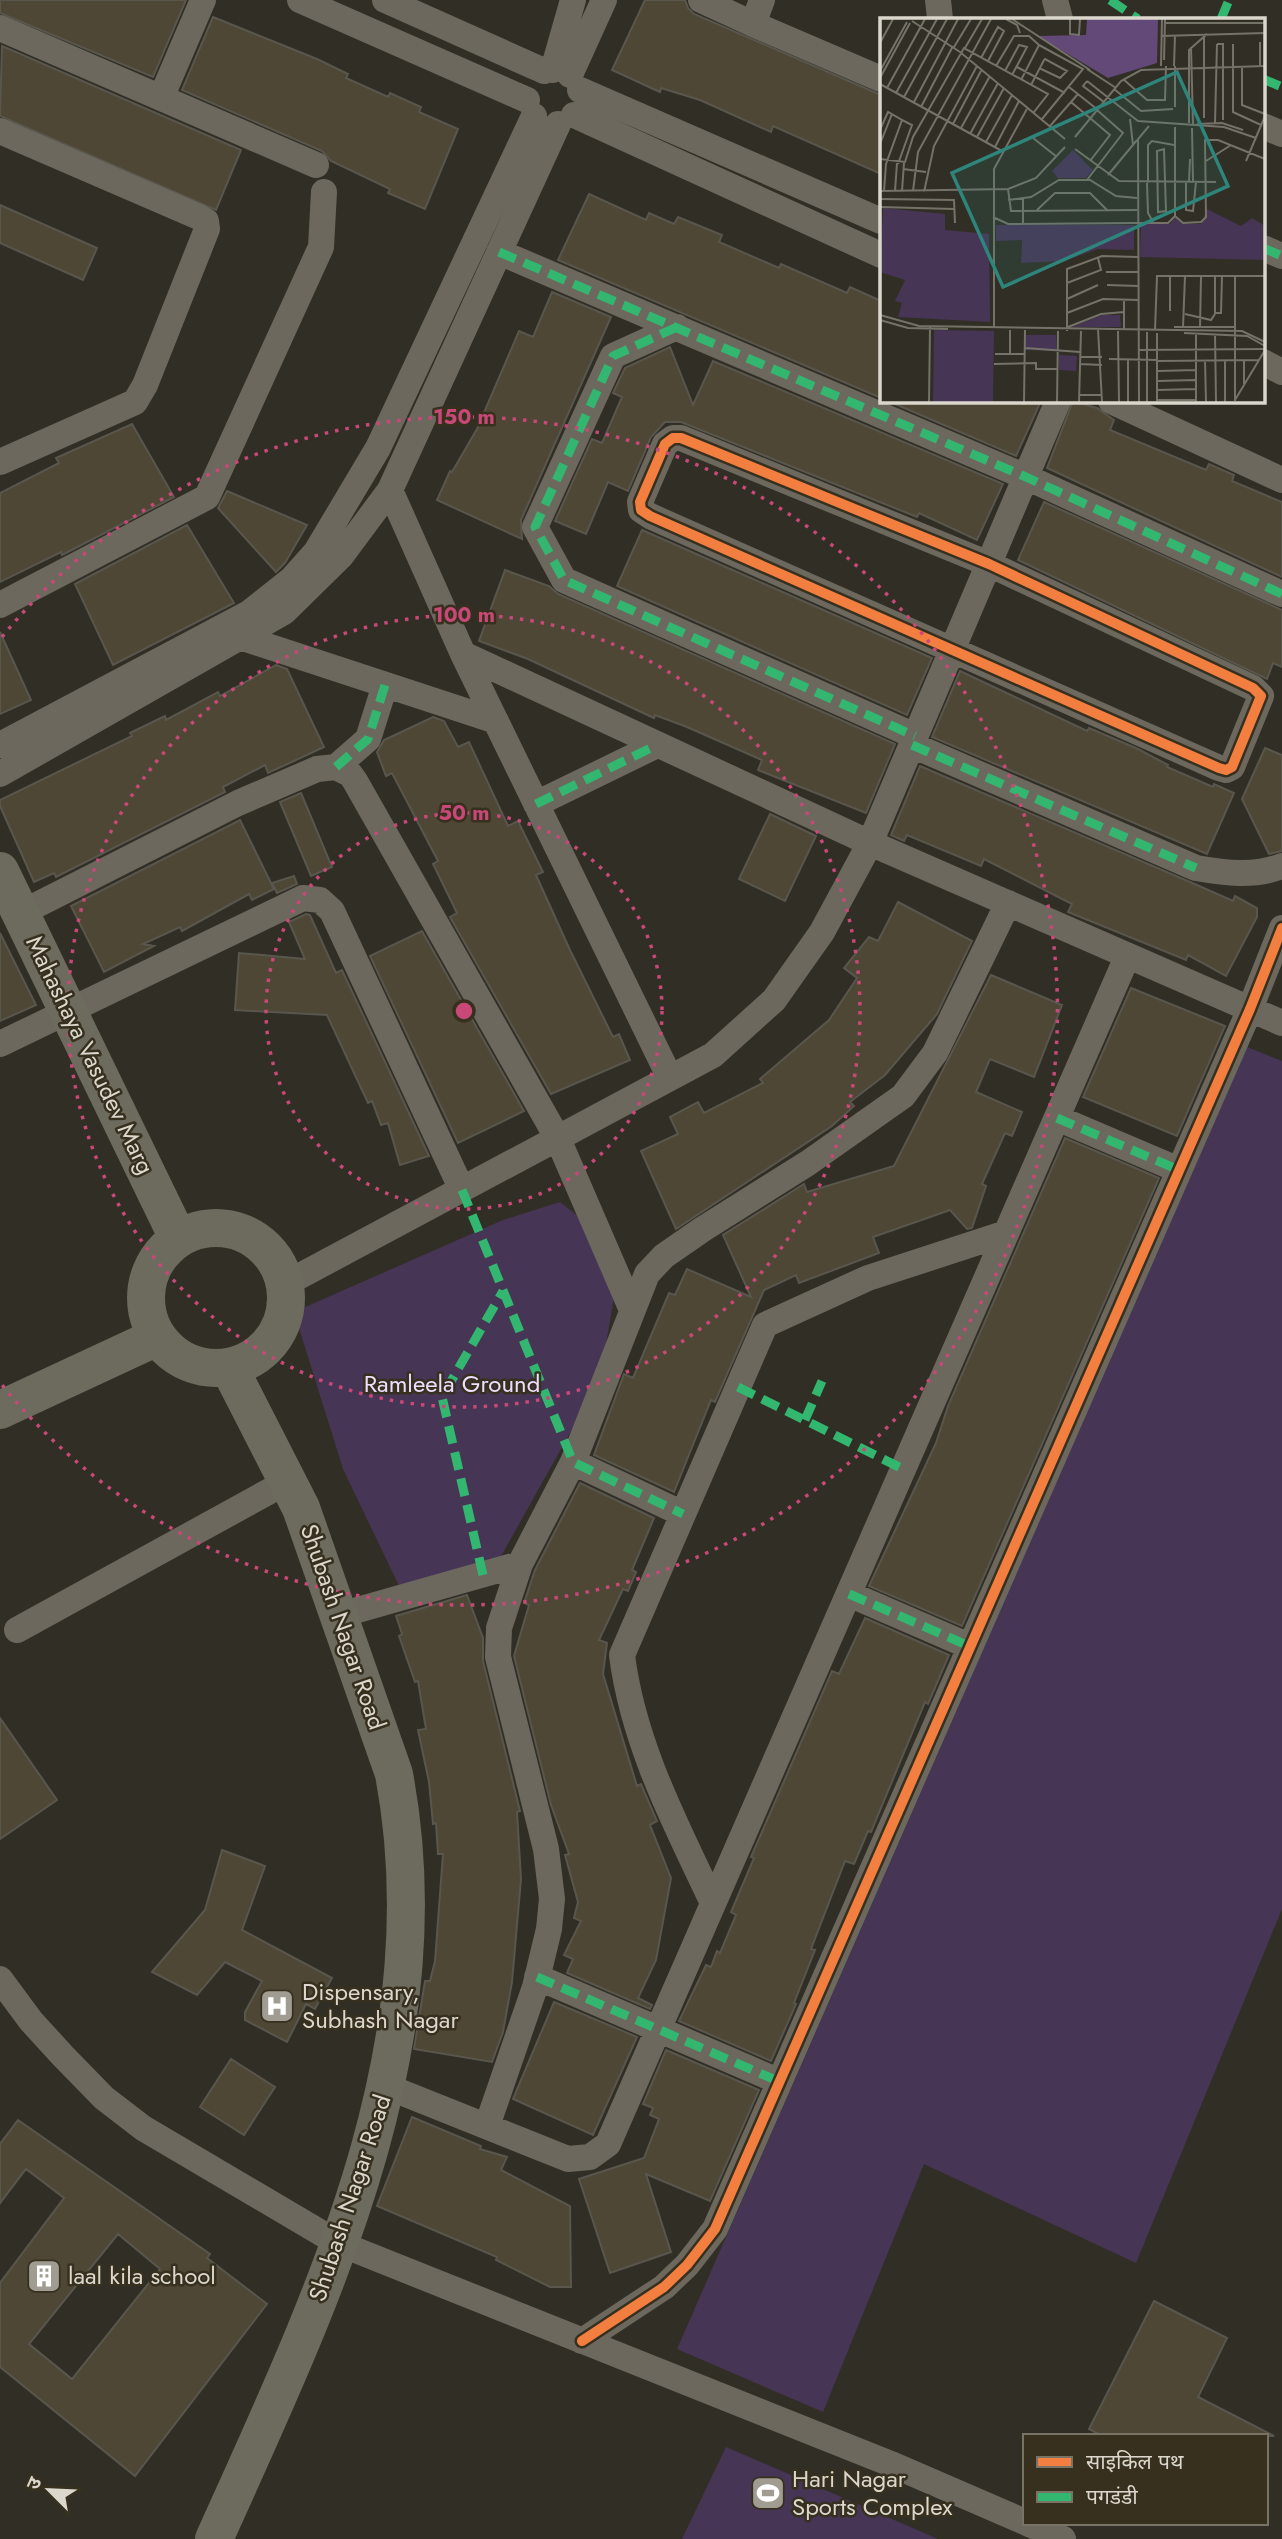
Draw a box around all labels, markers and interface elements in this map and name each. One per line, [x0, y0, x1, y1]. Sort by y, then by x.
inset map [880, 18, 1264, 402]
text: 150 m [433, 402, 495, 432]
text: 100 m [433, 600, 495, 630]
text: 50 m [439, 798, 489, 828]
street label: Mahashaya Vasudev Marg [17, 930, 163, 1180]
centre of rings [452, 999, 476, 1023]
park label: Ramleela Ground [364, 1366, 540, 1401]
street label: Shubash Nagar Road [292, 1519, 395, 1734]
place label: Dispensary, Subhash Nagar [302, 1974, 459, 2037]
hospital icon: Dispensary, Subhash Nagar [258, 1987, 296, 2025]
street label: Shubash Nagar Road [300, 2090, 399, 2306]
building icon: laal kila school [25, 2257, 63, 2295]
place label: laal kila school [68, 2258, 216, 2293]
legend [1023, 2434, 1268, 2525]
text: साइकिल पथ [1086, 2447, 1184, 2477]
north arrow [14, 2455, 84, 2525]
place label: Hari Nagar Sports Complex [792, 2461, 953, 2524]
text: उ [19, 2472, 49, 2494]
sports icon: Hari Nagar Sports Complex [749, 2474, 787, 2512]
text: पगडंडी [1086, 2482, 1138, 2512]

